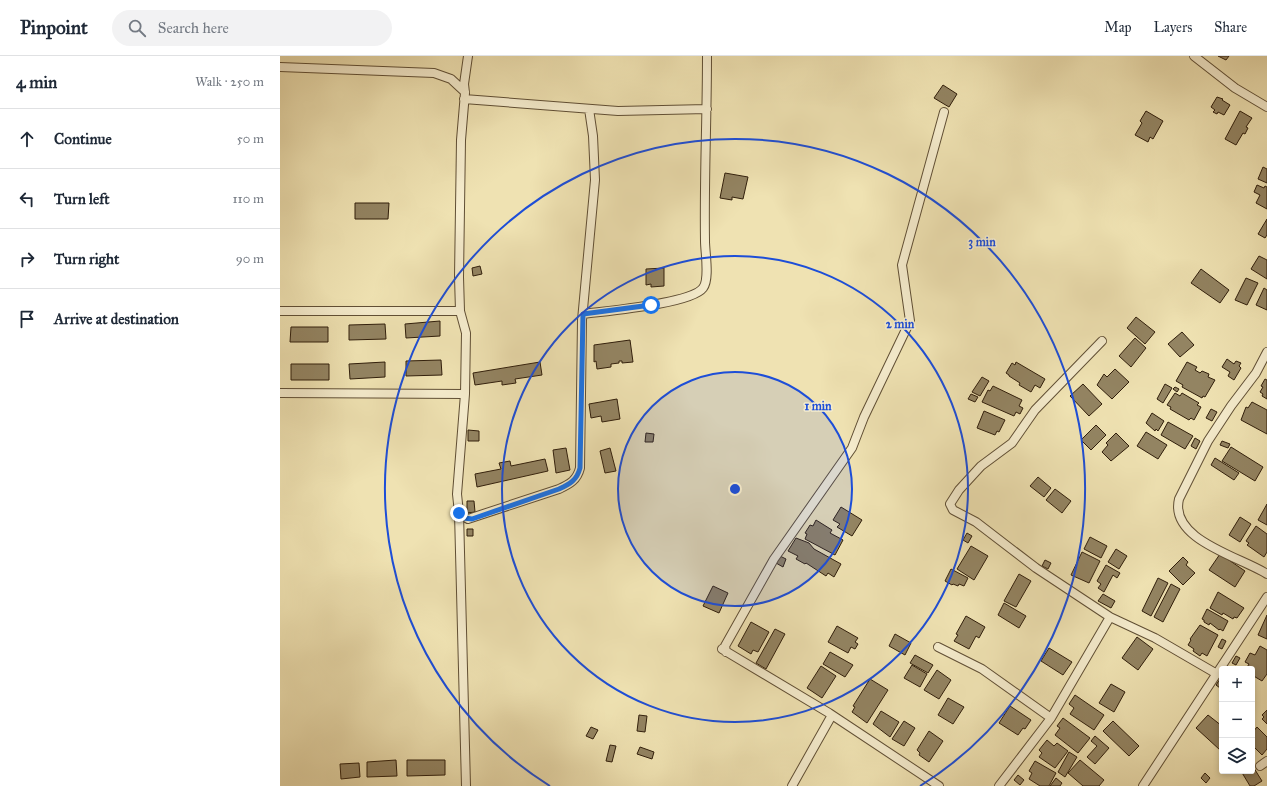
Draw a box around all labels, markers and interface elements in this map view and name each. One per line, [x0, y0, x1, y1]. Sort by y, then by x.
search box [112, 10, 392, 46]
text: Pinpoint [20, 16, 88, 39]
icon: search [126, 17, 148, 39]
text: Search here [158, 19, 229, 37]
text: Map [1104, 19, 1132, 36]
text: Layers [1154, 19, 1192, 36]
text: Share [1214, 19, 1247, 36]
text: 4 min [16, 72, 57, 93]
text: Walk · 250 m [195, 74, 264, 90]
icon: ahead [16, 128, 38, 150]
text: Continue [54, 130, 112, 148]
text: 50 m [237, 131, 264, 147]
icon: left [16, 188, 38, 210]
text: Turn left [54, 190, 110, 208]
text: 110 m [232, 191, 264, 207]
text: 3 min [968, 235, 996, 250]
icon: right [16, 248, 38, 270]
text: Turn right [54, 250, 119, 268]
text: 90 m [236, 251, 264, 267]
route start [642, 296, 660, 314]
icon: arrive [16, 308, 38, 330]
text: Arrive at destination [54, 310, 179, 328]
text: 2 min [886, 317, 915, 331]
text: 1 min [804, 399, 832, 413]
centre of rings [728, 482, 742, 496]
route end [450, 504, 468, 522]
map controls [1219, 666, 1255, 774]
button: + [1219, 666, 1255, 702]
button: − [1219, 702, 1255, 738]
button: layers [1219, 738, 1255, 774]

